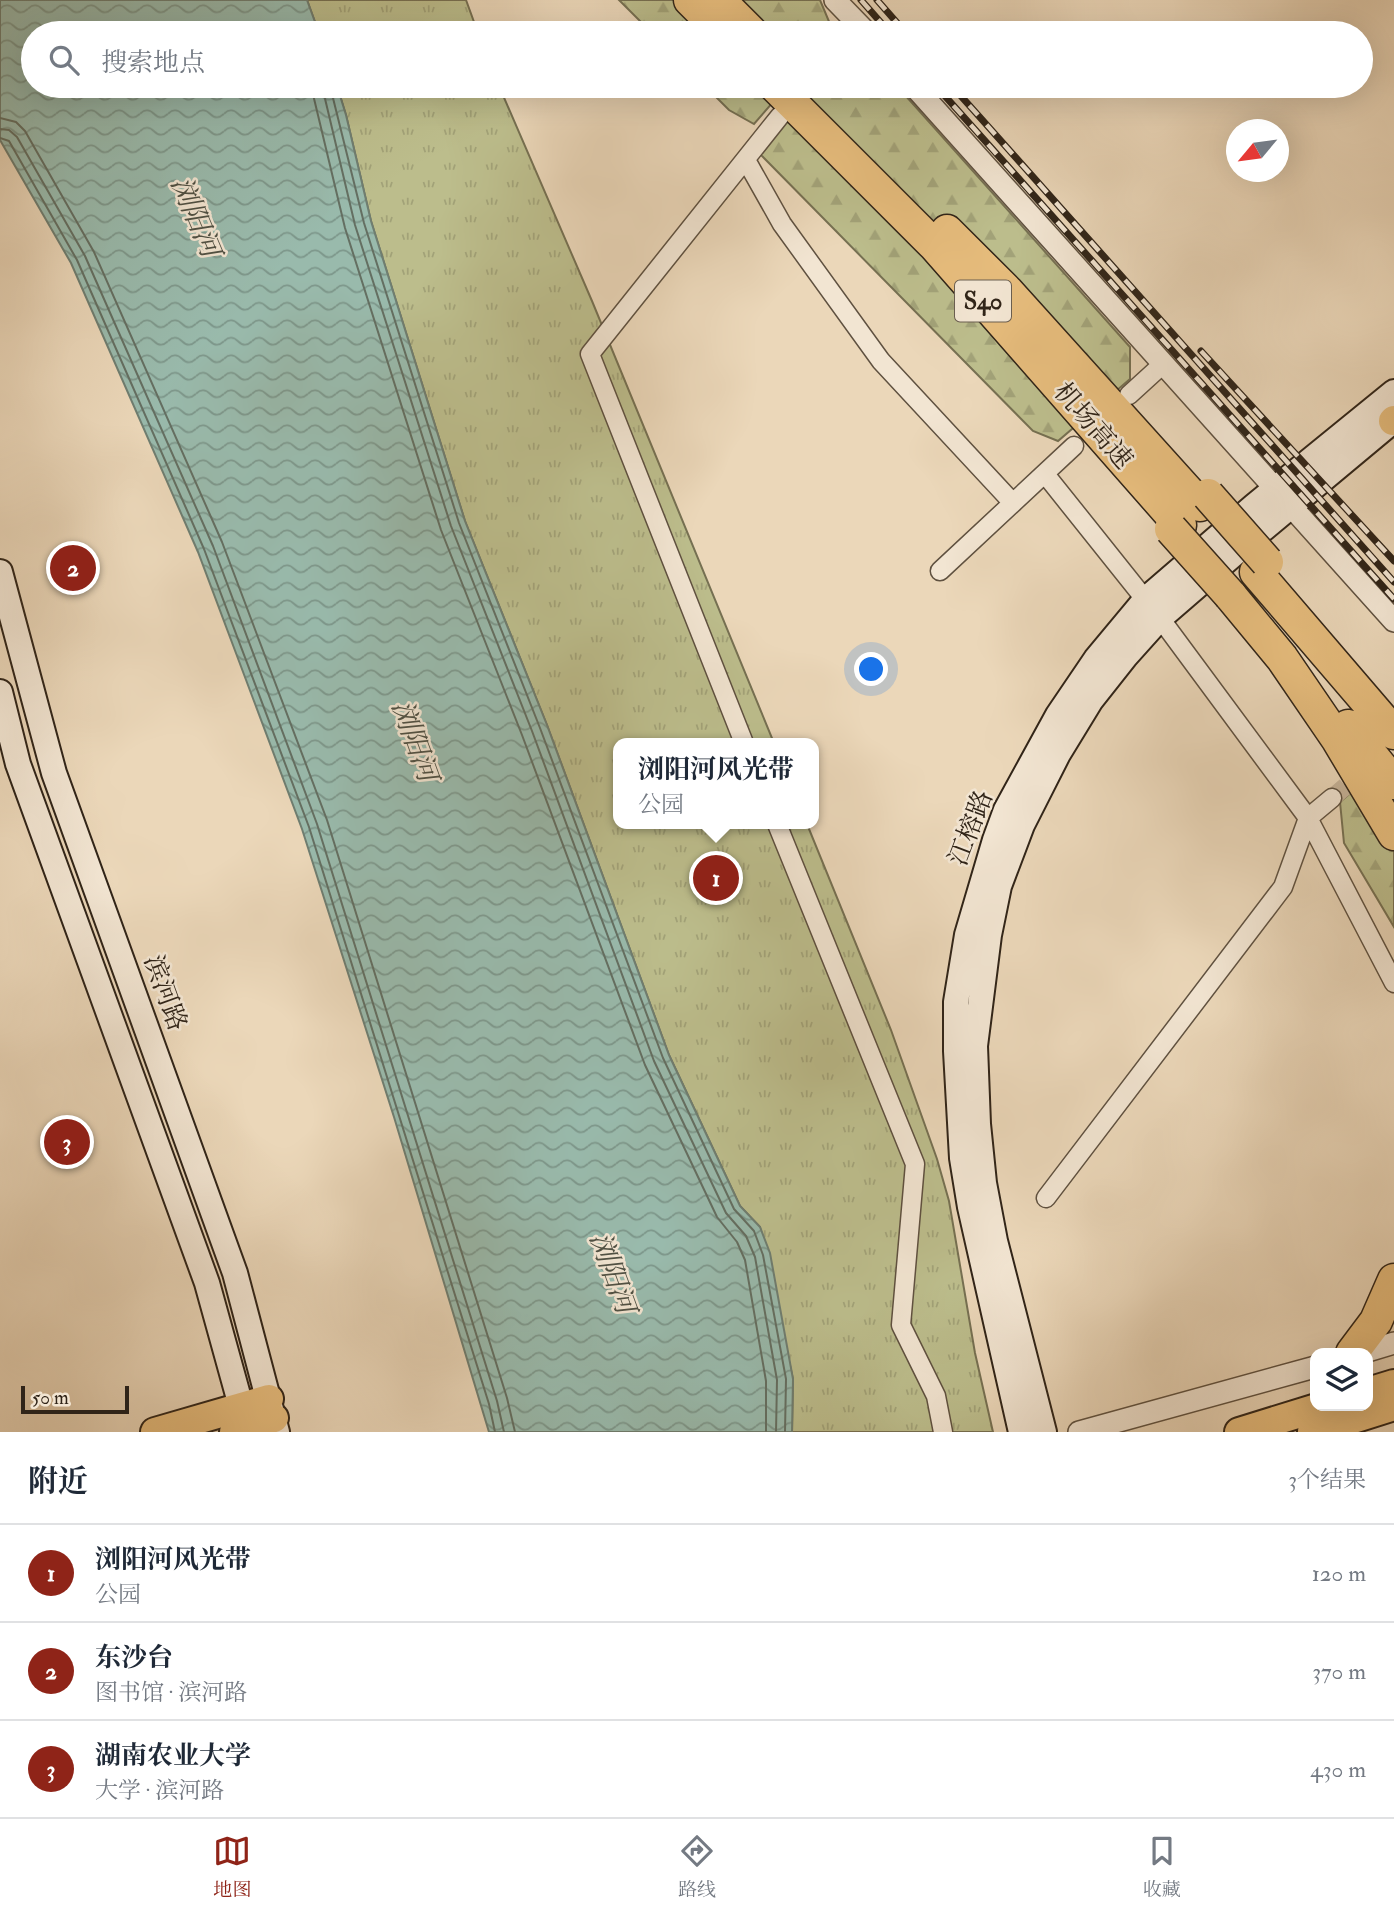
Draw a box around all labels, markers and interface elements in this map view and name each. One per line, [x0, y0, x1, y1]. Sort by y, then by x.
search box [21, 21, 1373, 98]
icon: search [45, 41, 83, 79]
text: 搜索地点 [101, 47, 205, 79]
north arrow [1226, 119, 1289, 182]
water label: 浏阳河 [162, 171, 229, 267]
road number: S40 [955, 280, 1011, 322]
street label: 机场高速 [1047, 376, 1139, 476]
pin: 2 [50, 542, 96, 594]
your location [854, 652, 888, 686]
water label: 浏阳河 [383, 696, 447, 791]
popup [613, 738, 819, 829]
text: 浏阳河风光带 [638, 754, 794, 786]
street label: 江榕路 [942, 786, 1000, 870]
text: 公园 [638, 790, 684, 819]
pin: 1 [693, 852, 739, 904]
street label: 滨河路 [137, 951, 193, 1035]
pin: 3 [44, 1116, 90, 1168]
water label: 浏阳河 [581, 1228, 645, 1323]
map controls [1310, 1348, 1373, 1411]
button: layers [1310, 1348, 1373, 1411]
scale bar [21, 1383, 130, 1415]
text: 50 m [32, 1386, 69, 1410]
text: 附近 [28, 1463, 88, 1500]
text: 3个结果 [1288, 1465, 1366, 1494]
text: 浏阳河风光带 [95, 1544, 251, 1576]
text: 1 [47, 1559, 55, 1588]
text: 120 m [1312, 1559, 1366, 1588]
text: 公园 [95, 1580, 141, 1609]
text: 东沙台 [95, 1642, 173, 1674]
text: 2 [45, 1657, 57, 1686]
text: 370 m [1312, 1657, 1366, 1686]
text: 图书馆 · 滨河路 [95, 1678, 247, 1707]
text: 湖南农业大学 [95, 1740, 251, 1772]
text: 3 [47, 1755, 55, 1784]
text: 430 m [1310, 1755, 1366, 1784]
text: 大学 · 滨河路 [95, 1776, 224, 1805]
tab: 地图 [213, 1832, 251, 1902]
tab: 路线 [678, 1832, 716, 1902]
tab: 收藏 [1143, 1832, 1181, 1902]

